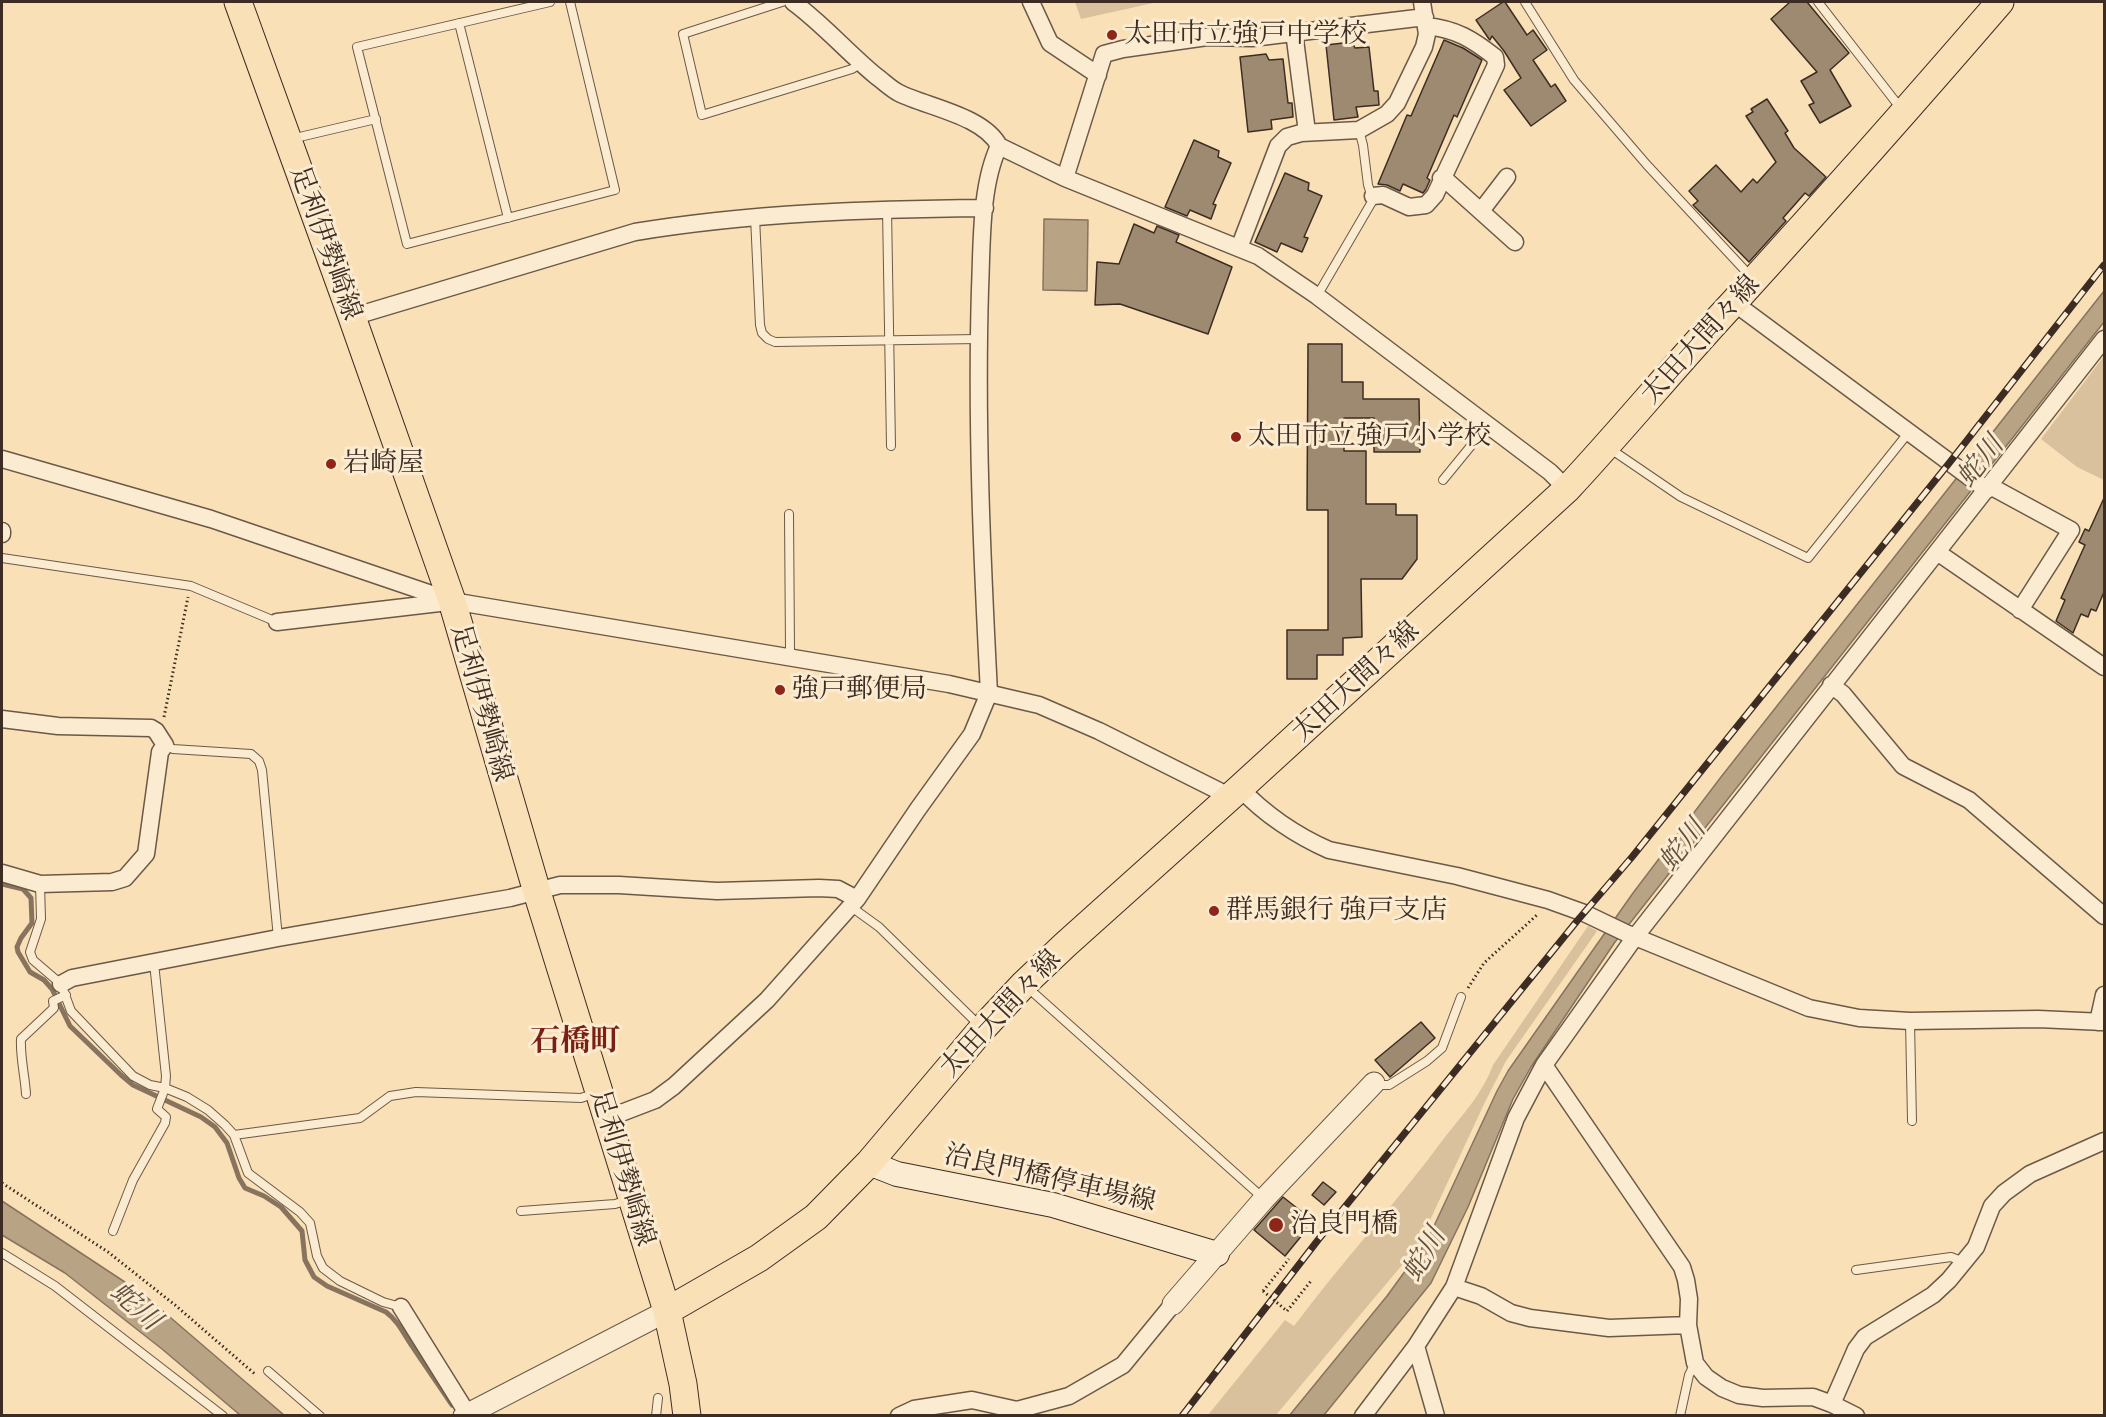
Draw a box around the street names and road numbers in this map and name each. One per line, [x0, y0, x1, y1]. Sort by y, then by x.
street label: 足利伊勢崎線 [282, 161, 368, 325]
street label: 太田大間々線 [1635, 269, 1767, 411]
street label: 太田大間々線 [1286, 615, 1426, 749]
street label: 足利伊勢崎線 [443, 621, 519, 785]
street label: 太田大間々線 [934, 944, 1068, 1084]
street label: 足利伊勢崎線 [583, 1086, 661, 1250]
street label: 治良門橋停車場線 [941, 1139, 1159, 1219]

